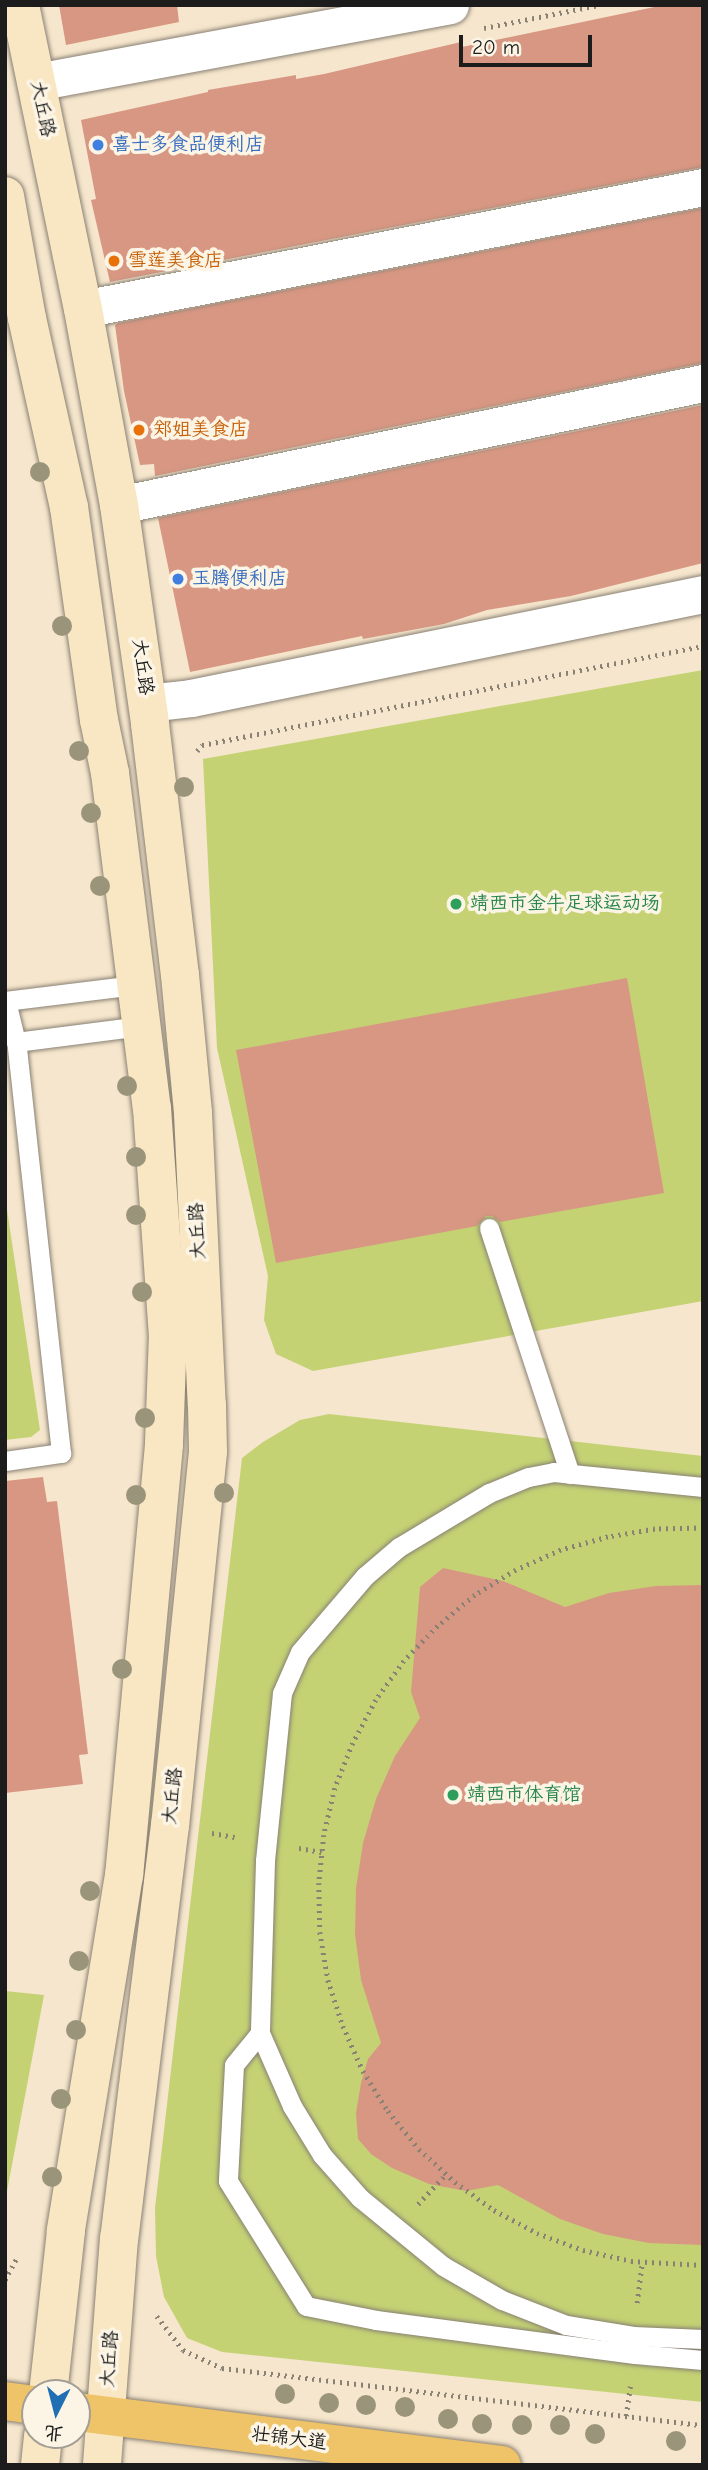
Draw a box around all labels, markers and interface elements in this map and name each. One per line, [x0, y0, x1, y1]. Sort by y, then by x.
scale bar [463, 21, 596, 65]
text: 20 m [472, 35, 520, 59]
street label: 大丘路 [25, 79, 59, 139]
place label: 喜士多食品便利店 [112, 134, 264, 156]
marker: 喜士多食品便利店 [90, 137, 106, 153]
place label: 雪莲美食店 [128, 250, 223, 272]
marker: 雪莲美食店 [106, 253, 122, 269]
place label: 郑姐美食店 [153, 419, 248, 441]
marker: 郑姐美食店 [131, 422, 147, 438]
place label: 玉腾便利店 [192, 568, 287, 590]
marker: 玉腾便利店 [170, 571, 186, 587]
street label: 大丘路 [127, 637, 157, 697]
place label: 靖西市金牛足球运动场 [470, 893, 660, 915]
marker: 靖西市金牛足球运动场 [448, 896, 464, 912]
street label: 大丘路 [185, 1202, 211, 1260]
street label: 大丘路 [159, 1766, 187, 1826]
place label: 靖西市体育馆 [467, 1784, 581, 1806]
marker: 靖西市体育馆 [445, 1787, 461, 1803]
street label: 大丘路 [97, 2330, 123, 2388]
north arrow [21, 2379, 91, 2449]
text: 北 [43, 2421, 65, 2445]
street label: 壮锦大道 [250, 2423, 328, 2455]

